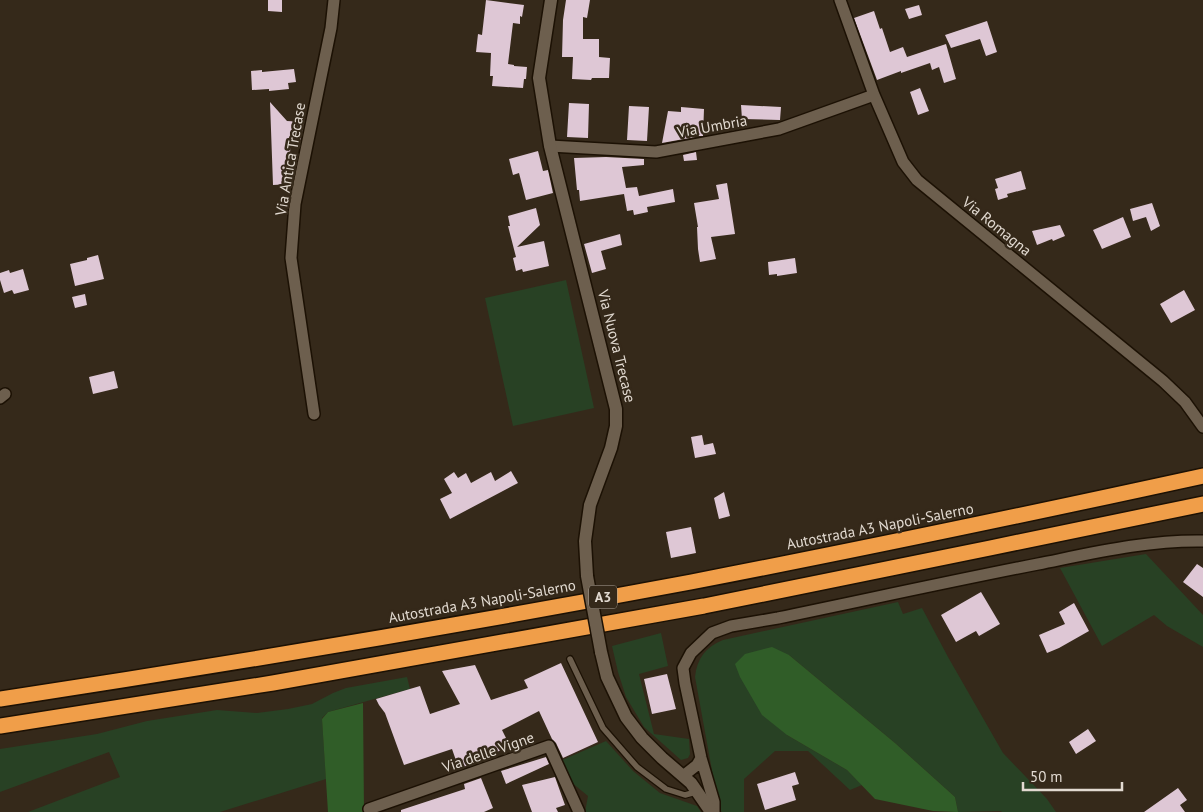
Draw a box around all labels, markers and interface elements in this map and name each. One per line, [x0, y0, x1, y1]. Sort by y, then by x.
street label: Via Antica Trecase [271, 101, 309, 218]
street label: Via Umbria [675, 111, 748, 142]
street label: Via Romagna [958, 192, 1035, 260]
street label: Via Nuova Trecase [594, 287, 640, 404]
street label: Autostrada A3 Napoli-Salerno [785, 499, 975, 553]
street label: Autostrada A3 Napoli-Salerno [387, 575, 577, 627]
road number: A3 [589, 586, 617, 608]
street label: Via delle Vigne [439, 727, 536, 777]
scale bar [1023, 760, 1122, 792]
text: 50 m [1030, 767, 1063, 786]

